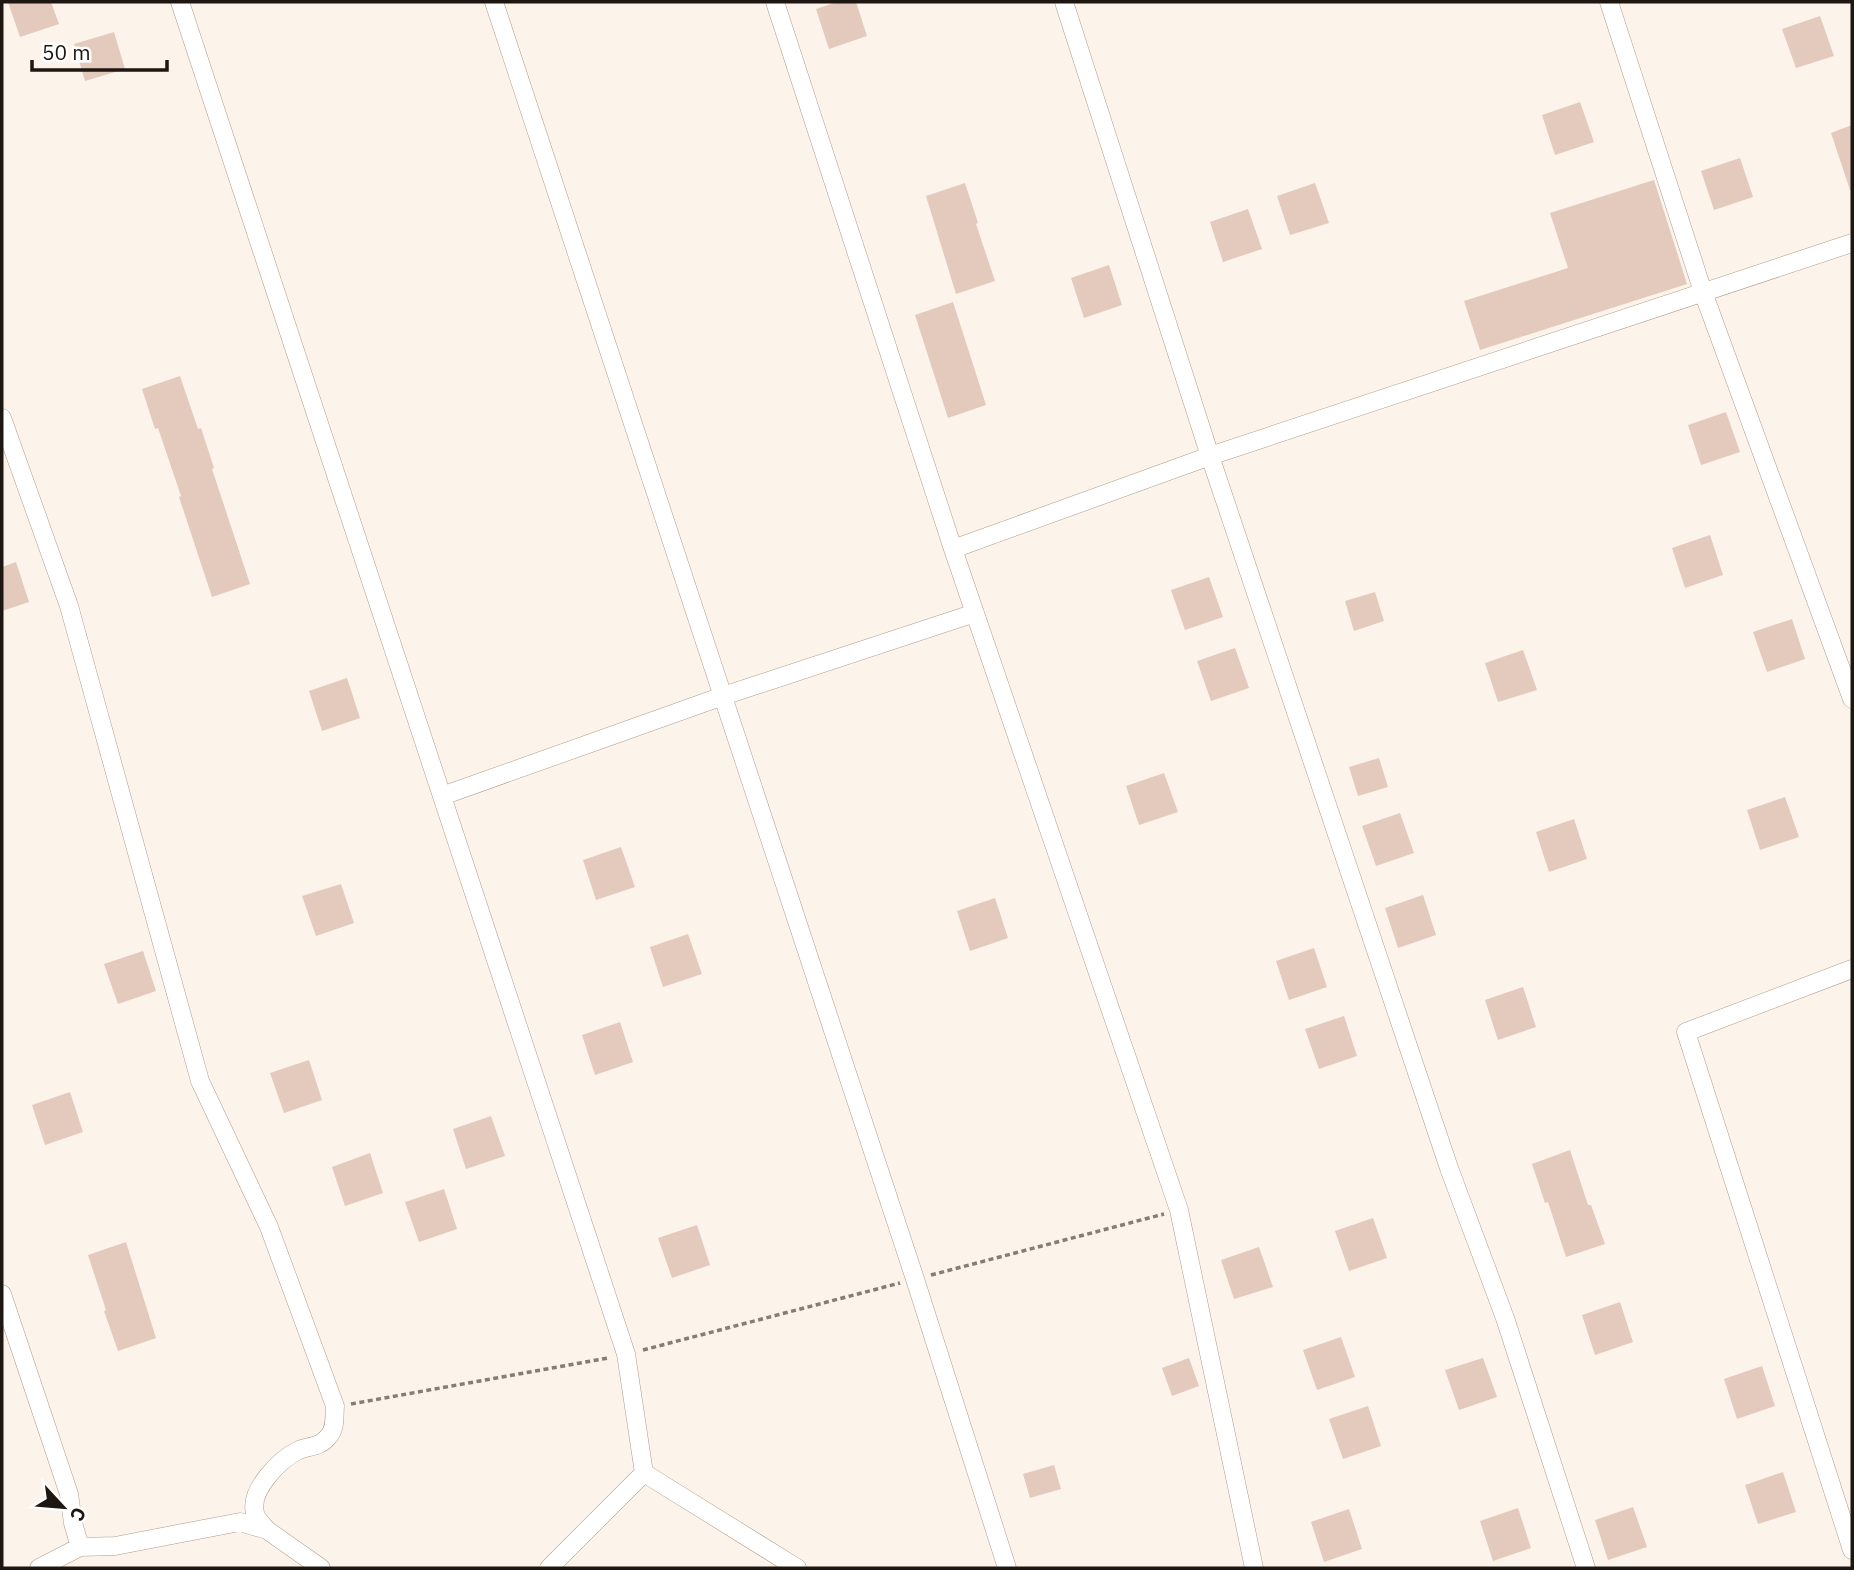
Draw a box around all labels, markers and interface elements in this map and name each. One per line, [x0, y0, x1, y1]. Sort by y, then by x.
scale bar [32, 28, 166, 72]
text: 50 m [42, 38, 91, 66]
north arrow [28, 1472, 98, 1542]
text: С [65, 1504, 92, 1525]

